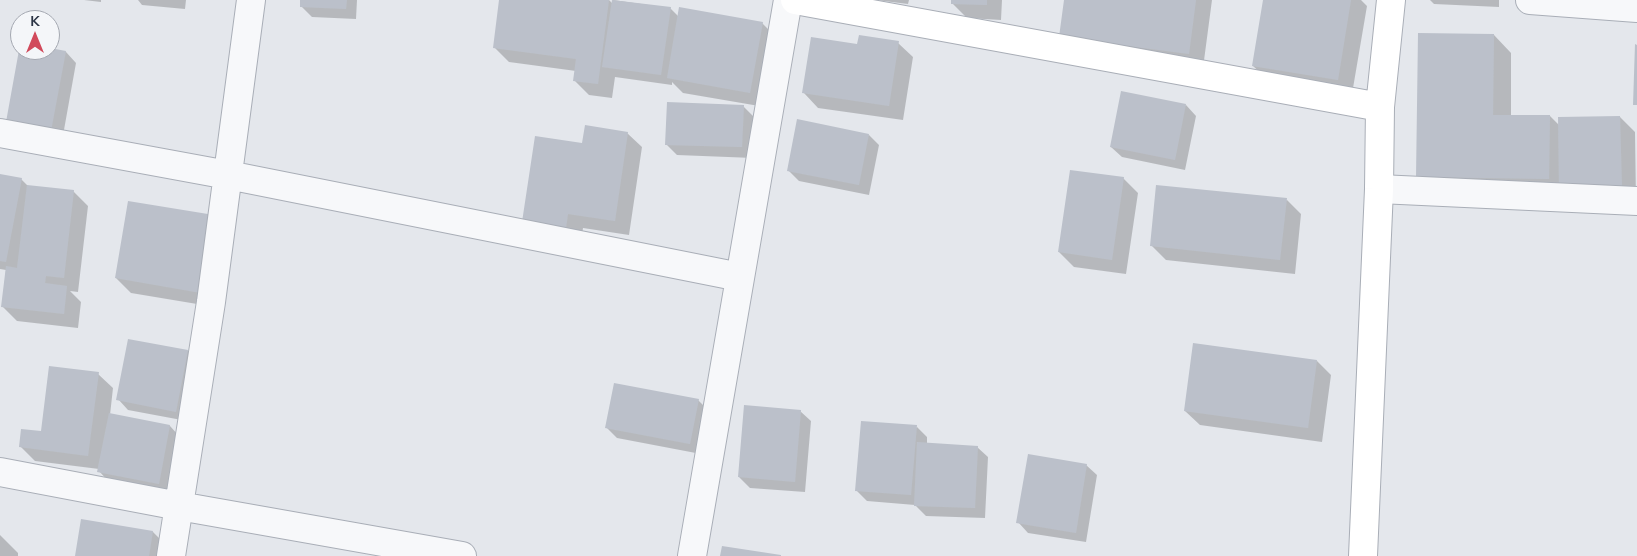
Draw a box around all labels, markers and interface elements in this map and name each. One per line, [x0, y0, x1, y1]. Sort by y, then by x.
north arrow [10, 10, 60, 60]
text: K [30, 12, 40, 30]

